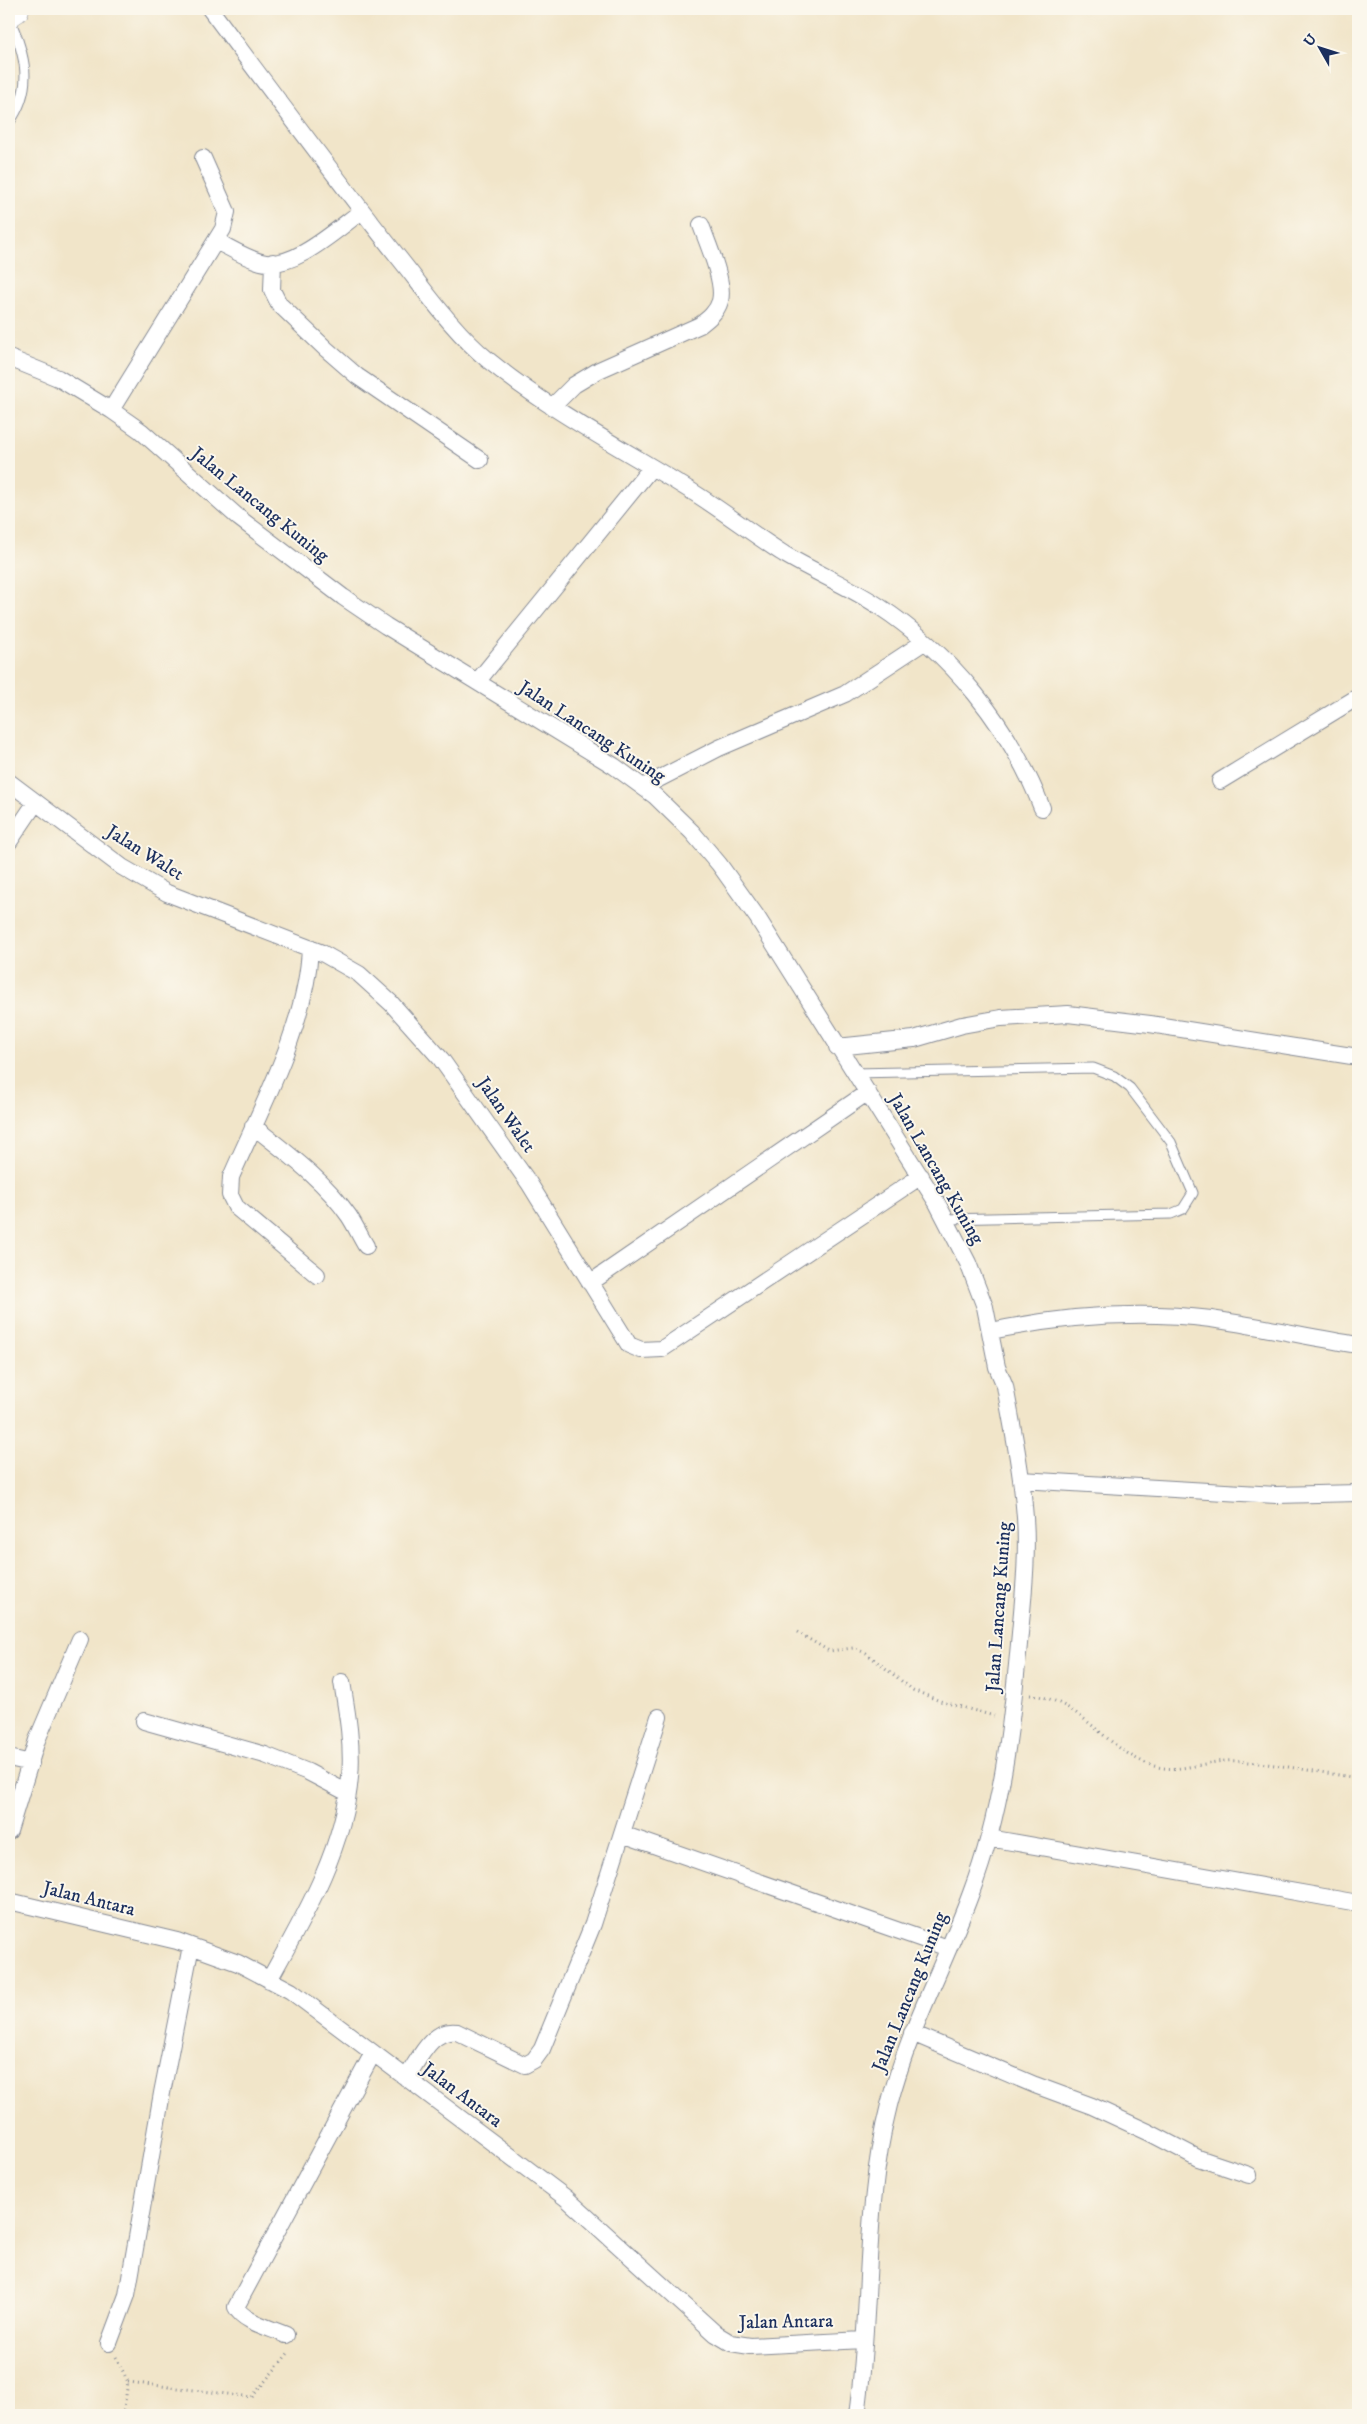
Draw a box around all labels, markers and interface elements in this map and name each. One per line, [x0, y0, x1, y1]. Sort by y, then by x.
north arrow [1294, 22, 1344, 72]
text: U [1300, 30, 1321, 50]
street label: Jalan Lancang Kuning [185, 441, 334, 568]
street label: Jalan Lancang Kuning [513, 675, 670, 788]
street label: Jalan Walet [100, 819, 188, 886]
street label: Jalan Walet [470, 1071, 540, 1157]
street label: Jalan Lancang Kuning [882, 1088, 989, 1249]
street label: Jalan Lancang Kuning [981, 1520, 1016, 1695]
street label: Jalan Antara [39, 1876, 138, 1922]
street label: Jalan Lancang Kuning [867, 1908, 953, 2077]
street label: Jalan Antara [416, 2056, 507, 2133]
street label: Jalan Antara [737, 2310, 833, 2334]

